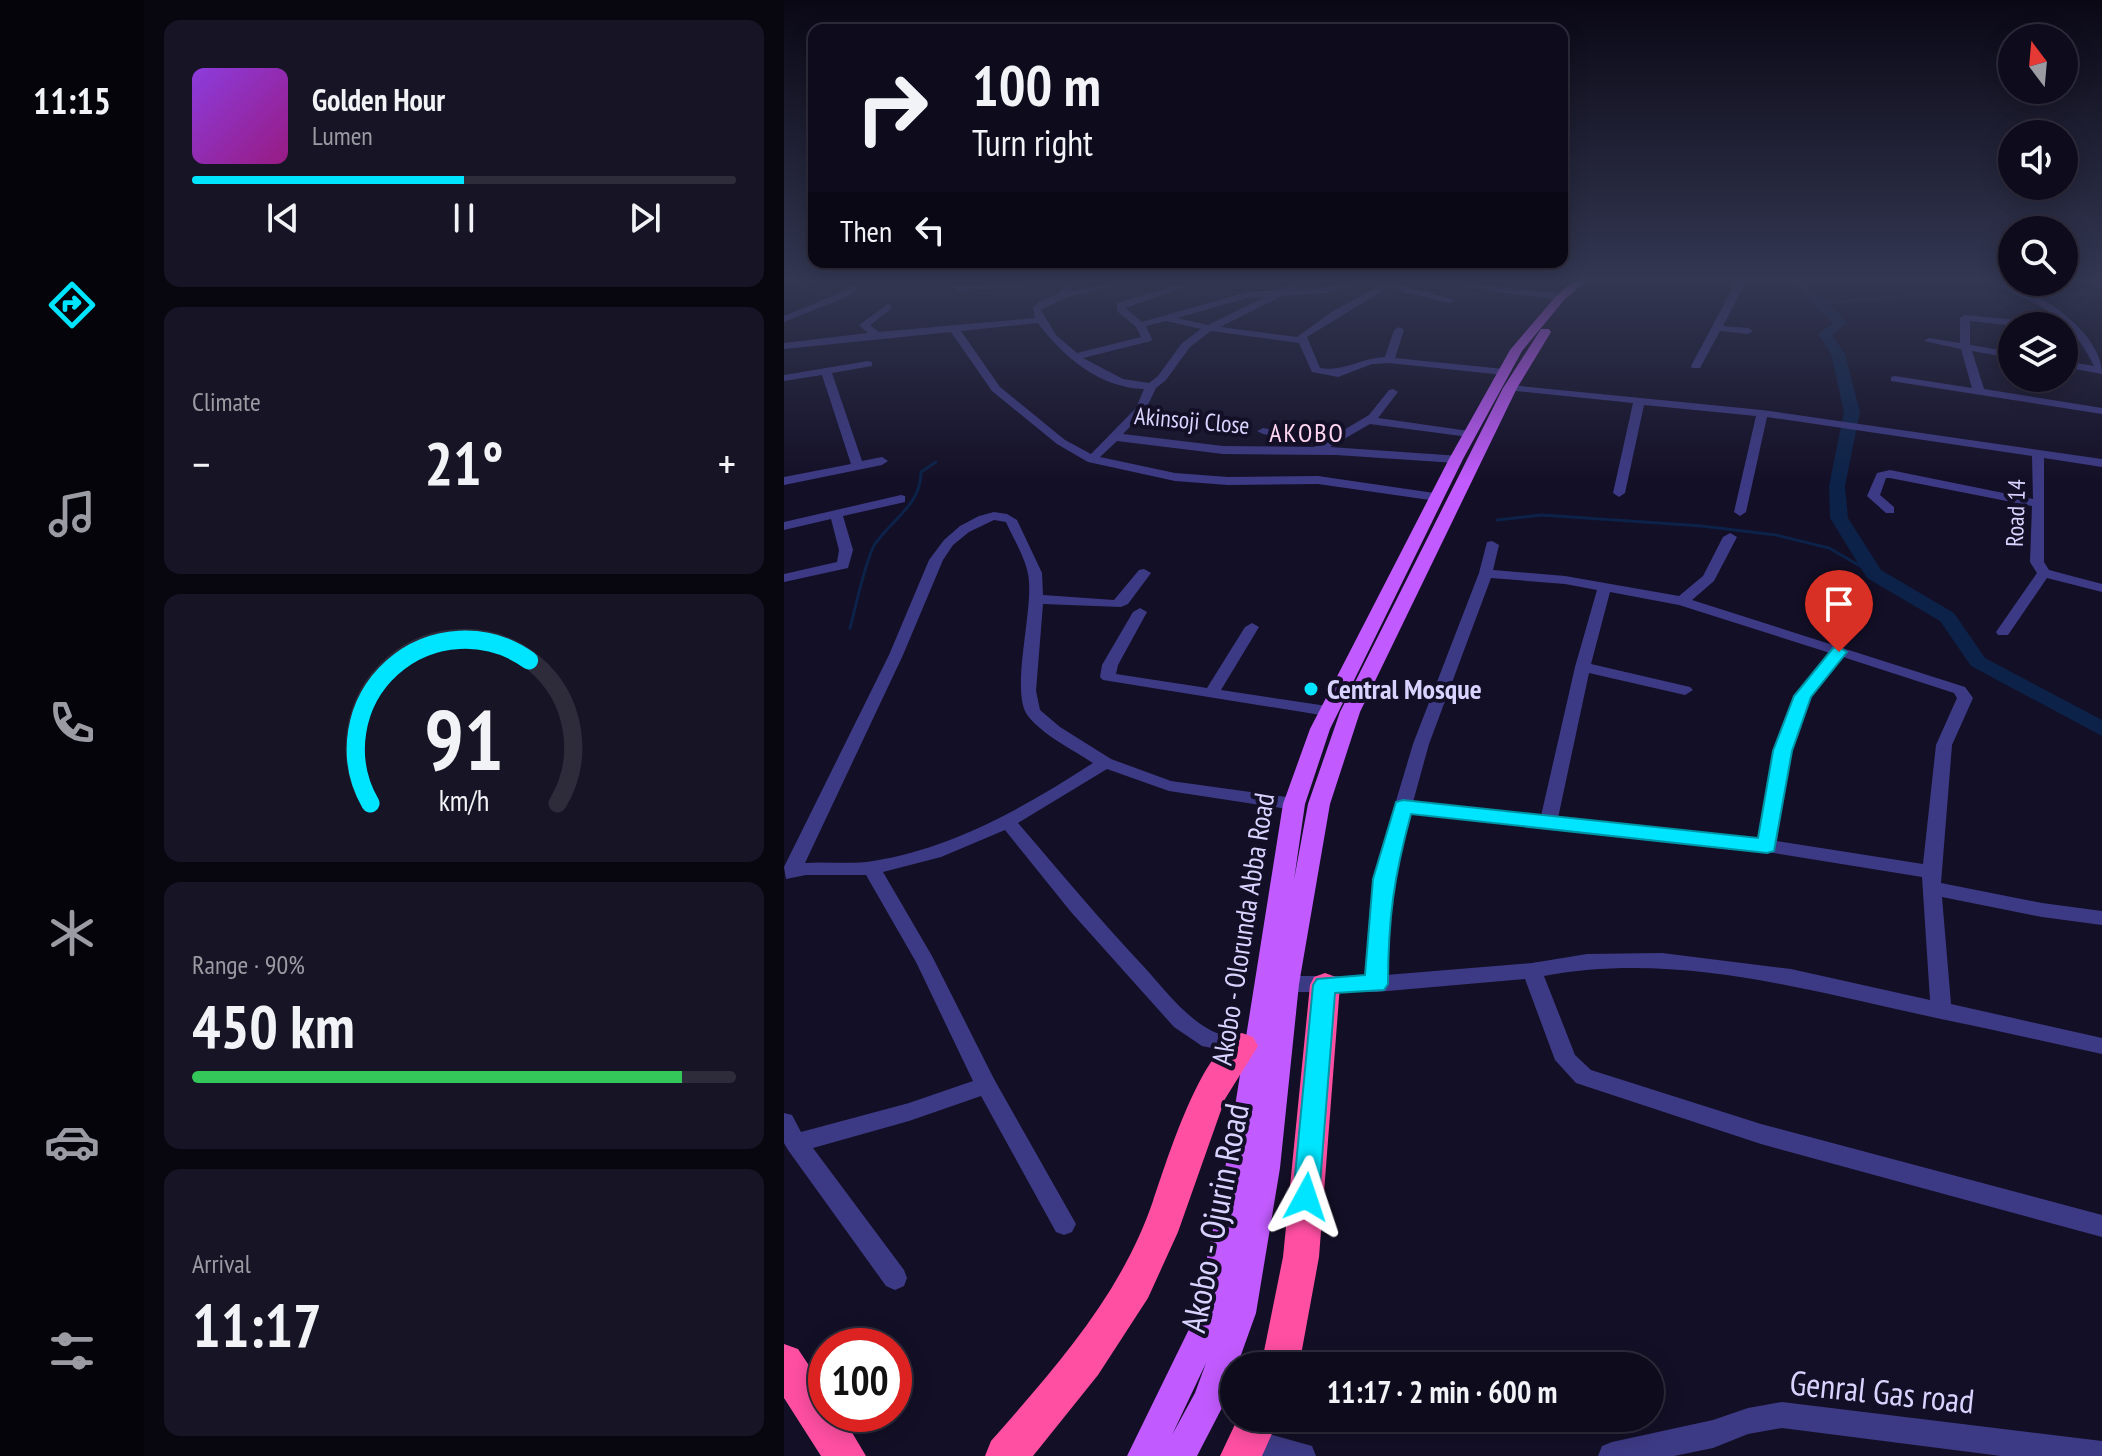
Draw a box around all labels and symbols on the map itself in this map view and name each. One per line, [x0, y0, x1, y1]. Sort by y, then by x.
north arrow [1998, 24, 2078, 104]
street label: Akinsoji Close [1133, 400, 1251, 441]
district label: AKOBO [1269, 416, 1345, 449]
street label: Road 14 [1999, 478, 2032, 547]
pin [1805, 570, 1873, 652]
place label: Central Mosque [1327, 670, 1482, 707]
marker: Central Mosque [1302, 680, 1320, 698]
street label: Akobo - Olorunda Abba Road [1203, 790, 1282, 1068]
street label: Akobo - Ojurin Road [1170, 1100, 1258, 1336]
position arrow [1264, 1155, 1348, 1239]
speed limit sign: 100 [808, 1328, 912, 1432]
street label: Genral Gas road [1788, 1359, 1976, 1423]

